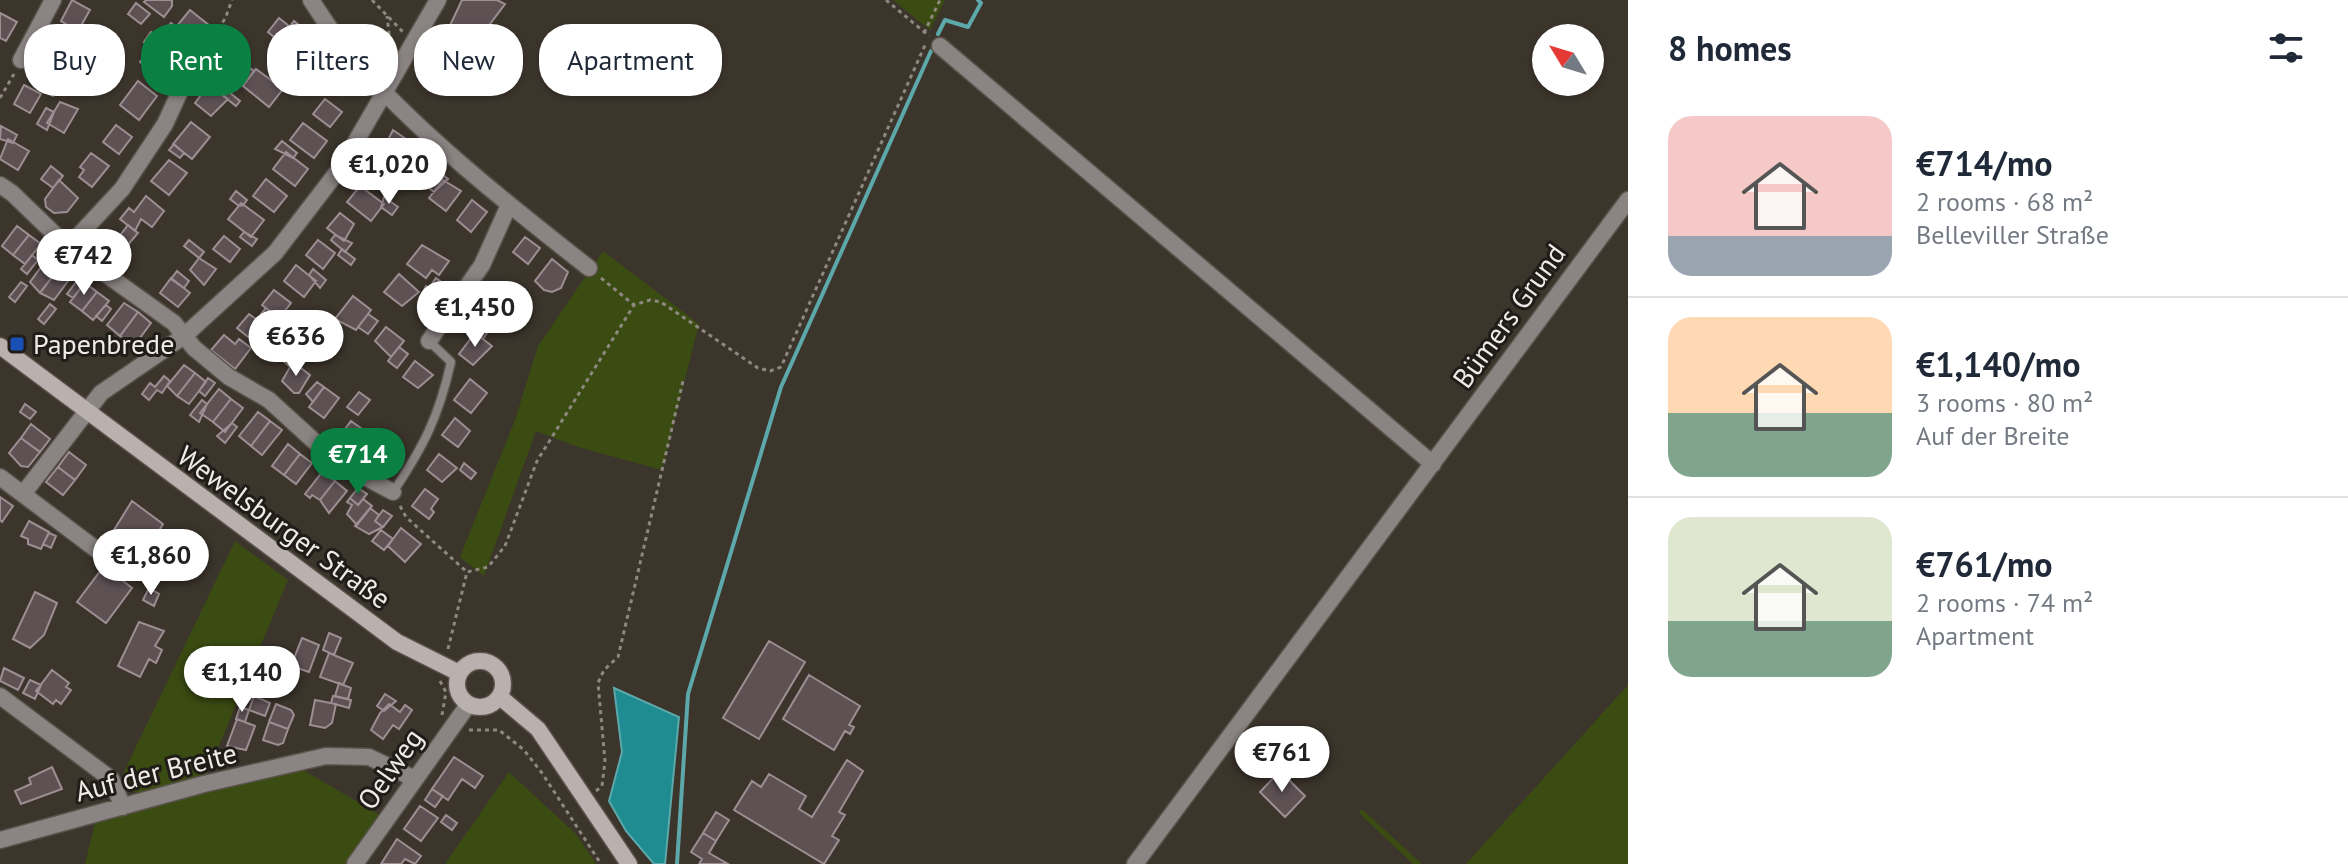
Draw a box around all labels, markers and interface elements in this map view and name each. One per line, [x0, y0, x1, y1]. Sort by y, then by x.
chip: Buy [24, 24, 125, 96]
chip: Rent [141, 24, 251, 96]
chip: Filters [267, 24, 398, 96]
chip: New [414, 24, 523, 96]
chip: Apartment [539, 24, 722, 96]
north arrow [1532, 24, 1604, 96]
map controls [1532, 24, 1604, 96]
text: 8 homes [1668, 26, 1792, 70]
icon: filters [2264, 26, 2308, 70]
pin: €1,020 [324, 138, 454, 206]
text: €714/mo [1916, 141, 2053, 185]
text: €1,020 [349, 147, 429, 180]
icon: home [1732, 148, 1828, 244]
text: 2 rooms · 68 m² [1916, 185, 2093, 218]
text: Belleviller Straße [1916, 218, 2109, 251]
pin: €742 [37, 229, 131, 297]
street label: Bümers Grund [1444, 236, 1573, 395]
text: €742 [55, 238, 113, 271]
pin: €1,450 [410, 281, 540, 349]
text: €1,450 [435, 290, 515, 323]
pin: €636 [249, 310, 343, 378]
text: €636 [267, 319, 325, 352]
place label: Papenbrede [33, 325, 174, 362]
marker: Papenbrede [8, 335, 26, 353]
text: €1,140/mo [1916, 342, 2080, 386]
icon: home [1732, 349, 1828, 445]
text: 3 rooms · 80 m² [1916, 386, 2093, 419]
text: Auf der Breite [1916, 419, 2069, 452]
pin: €714 [311, 428, 405, 496]
street label: Wewelsburger Straße [170, 437, 398, 616]
text: €714 [329, 437, 387, 470]
pin: €1,860 [86, 529, 216, 597]
text: €1,860 [111, 538, 191, 571]
text: €761/mo [1916, 542, 2053, 586]
icon: home [1732, 549, 1828, 645]
text: 2 rooms · 74 m² [1916, 586, 2093, 619]
text: Apartment [1916, 619, 2034, 652]
pin: €1,140 [177, 646, 307, 714]
text: €1,140 [202, 655, 282, 688]
street label: Oelweg [348, 721, 431, 817]
pin: €761 [1235, 726, 1329, 794]
street label: Auf der Breite [71, 734, 240, 809]
text: €761 [1253, 735, 1311, 768]

